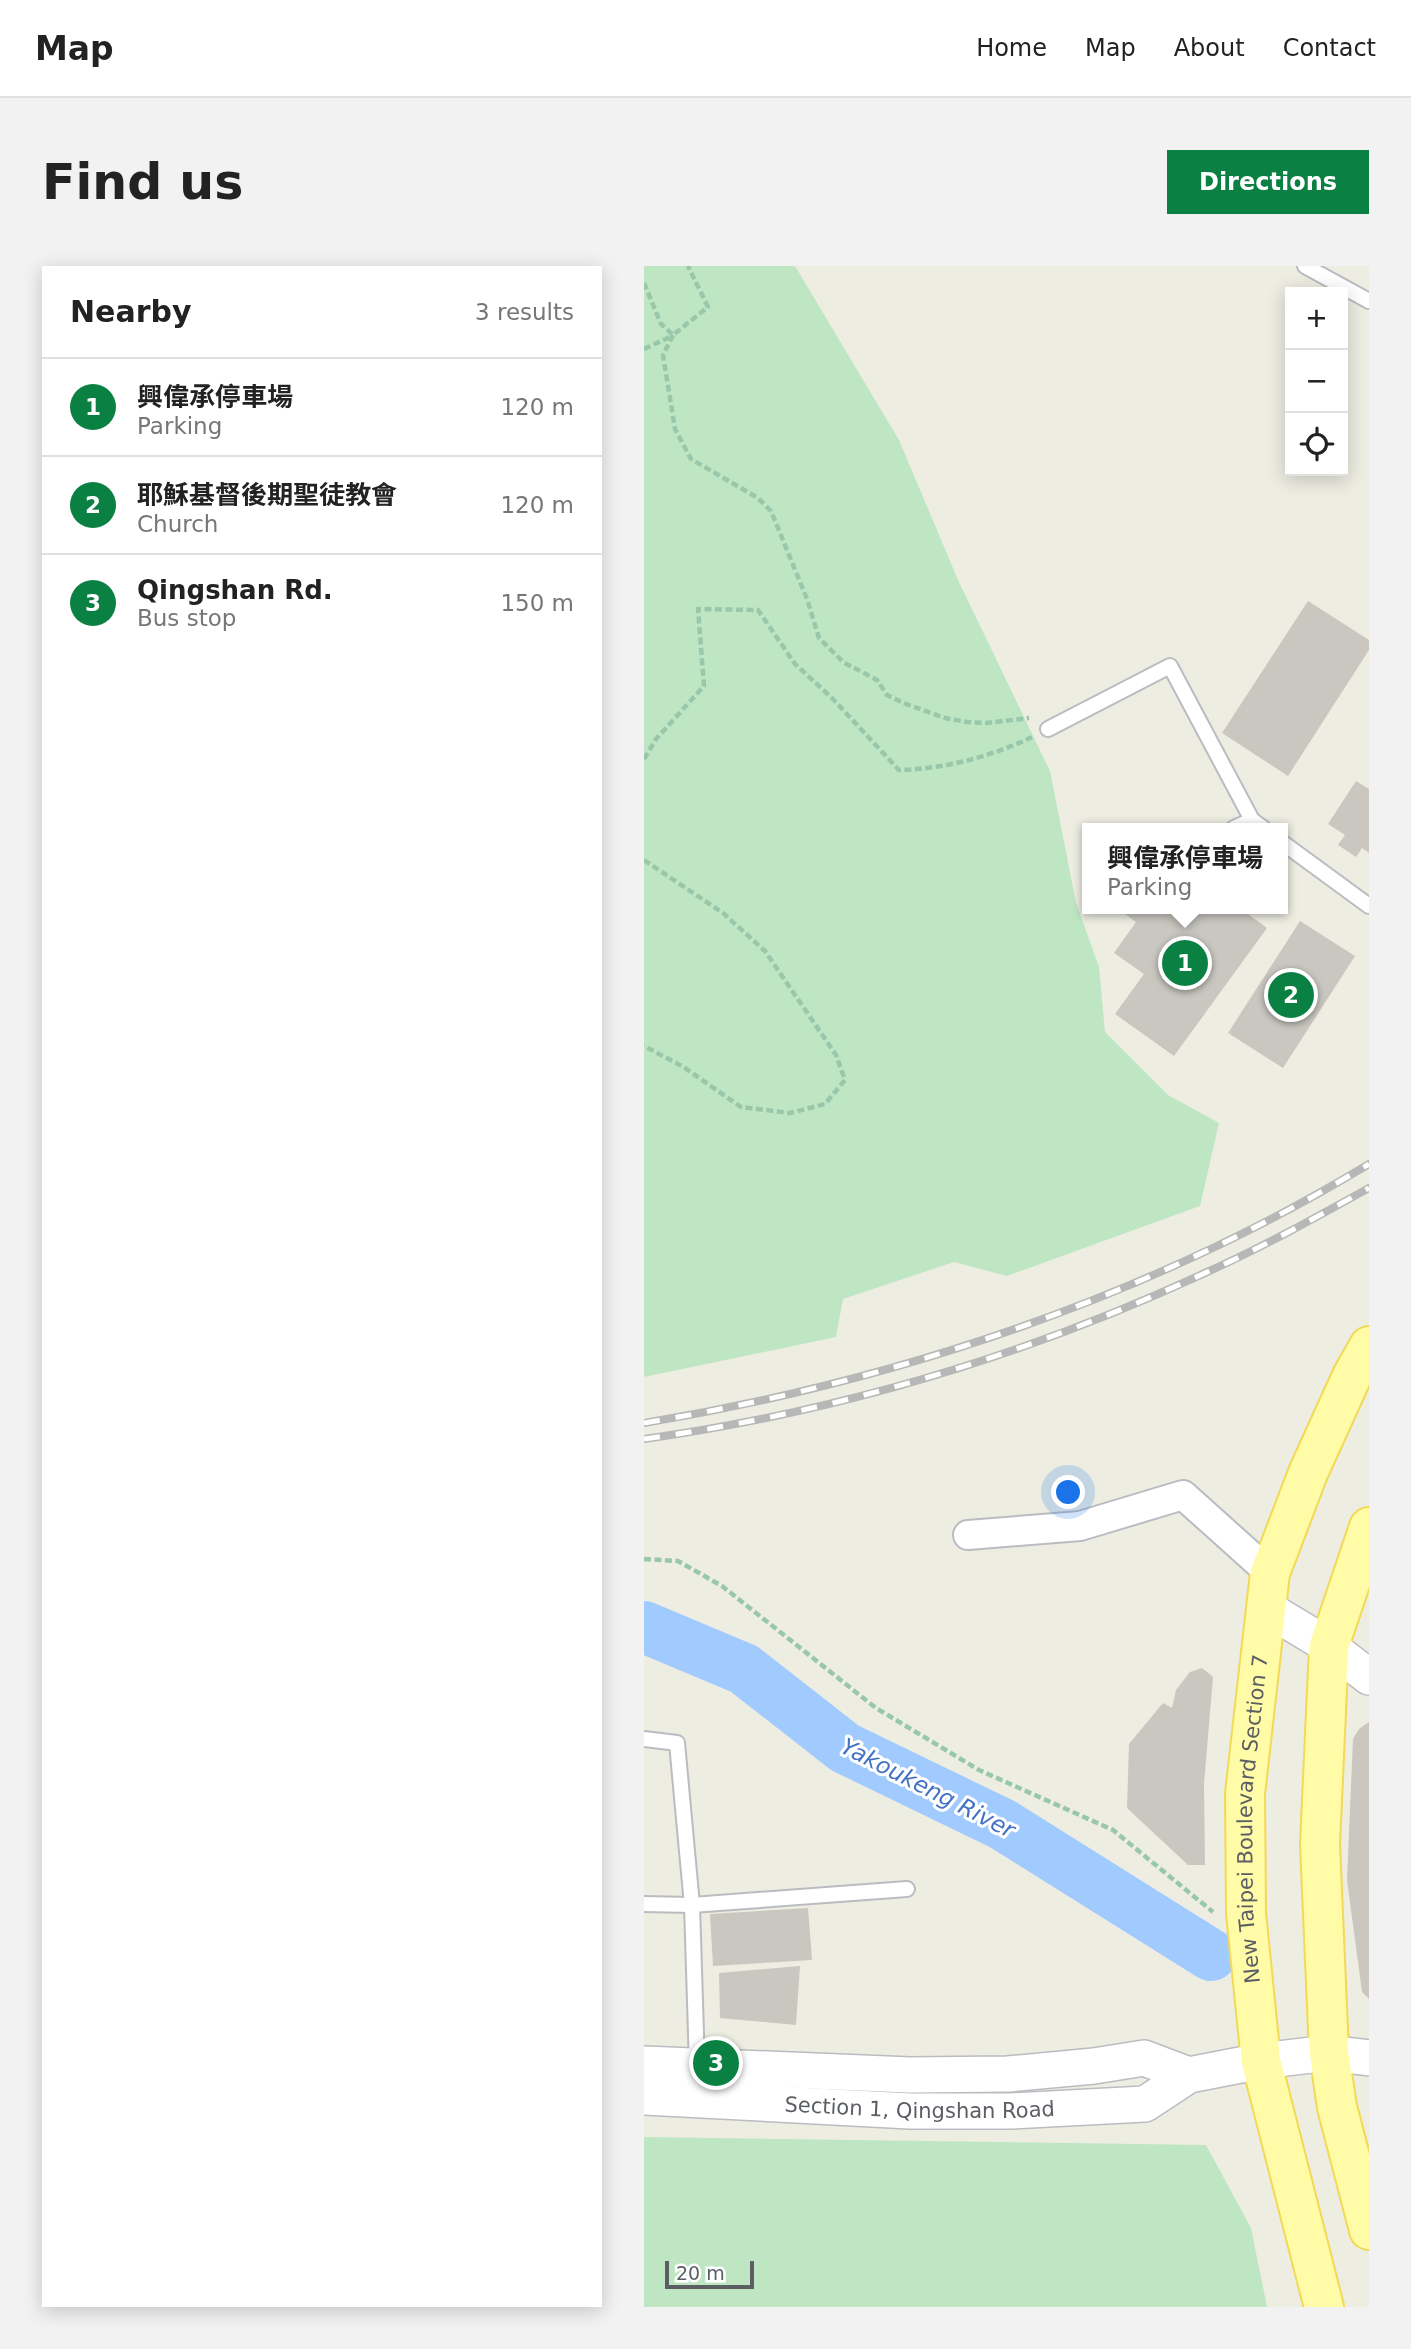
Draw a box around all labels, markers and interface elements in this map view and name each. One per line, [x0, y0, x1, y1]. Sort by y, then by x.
text: Map [35, 29, 114, 68]
text: Home [976, 34, 1047, 62]
text: Map [1085, 34, 1136, 62]
text: About [1174, 34, 1245, 62]
text: Contact [1283, 34, 1376, 62]
button: Directions [1167, 150, 1369, 214]
text: Find us [42, 154, 243, 211]
map controls [1285, 287, 1348, 476]
button: + [1285, 287, 1348, 350]
text: Nearby [70, 294, 192, 329]
text: 3 results [475, 299, 574, 325]
button: − [1285, 350, 1348, 413]
text: 興偉承停車場 [137, 382, 293, 412]
text: 1 [85, 394, 101, 420]
text: 120 m [500, 394, 574, 420]
text: Parking [137, 413, 222, 439]
button: locate [1285, 413, 1348, 476]
text: 耶穌基督後期聖徒教會 [137, 480, 397, 510]
text: 2 [85, 492, 101, 518]
text: 120 m [500, 492, 574, 518]
text: Church [137, 511, 218, 537]
text: Qingshan Rd. [137, 575, 333, 605]
text: 3 [85, 590, 101, 616]
text: 150 m [500, 590, 574, 616]
text: Bus stop [137, 605, 236, 631]
popup [1082, 823, 1288, 914]
text: 興偉承停車場 [1107, 843, 1263, 873]
text: Parking [1107, 874, 1192, 900]
pin: 1 [1162, 937, 1208, 989]
pin: 2 [1268, 969, 1314, 1021]
your location [1051, 1475, 1085, 1509]
street label: New Taipei Boulevard Section 7 [1233, 1653, 1273, 1985]
water label: Yakoukeng River [837, 1733, 1021, 1844]
pin: 3 [693, 2037, 739, 2089]
street label: Section 1, Qingshan Road [784, 2092, 1055, 2123]
scale bar [665, 2258, 754, 2290]
text: 20 m [676, 2262, 725, 2284]

